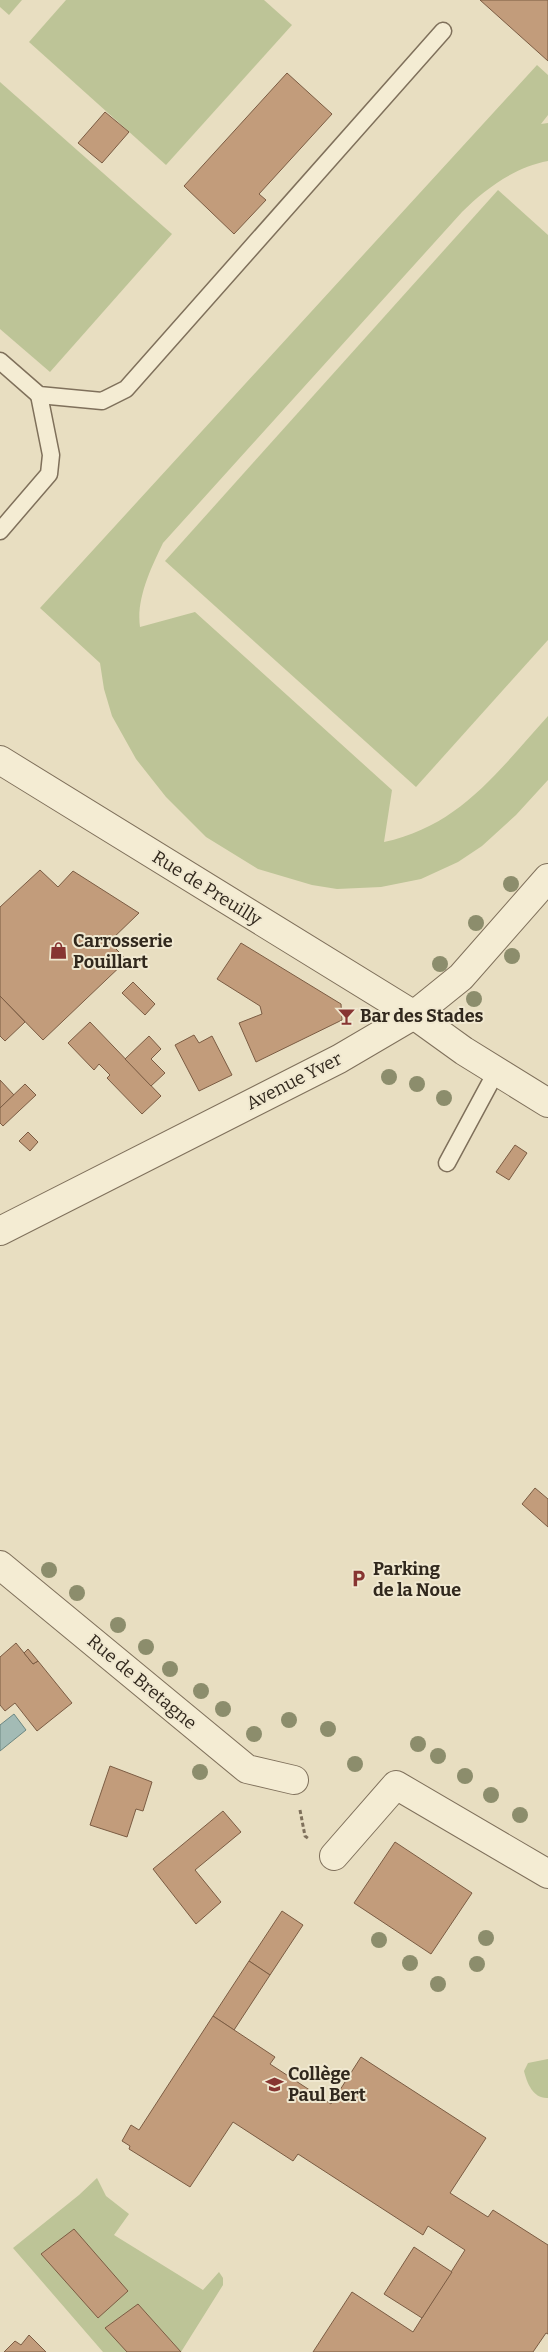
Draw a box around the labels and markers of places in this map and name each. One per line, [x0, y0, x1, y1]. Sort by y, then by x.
place label: Carrosserie Pouillart [73, 930, 173, 973]
shop icon: Carrosserie Pouillart [49, 941, 69, 961]
place label: Bar des Stades [360, 1005, 484, 1027]
bar icon: Bar des Stades [336, 1006, 356, 1026]
place label: Parking de la Noue [373, 1558, 461, 1601]
parking icon: Parking de la Noue [349, 1569, 369, 1589]
place label: Collège Paul Bert [288, 2063, 366, 2106]
school or university icon: Collège Paul Bert [264, 2074, 284, 2094]

